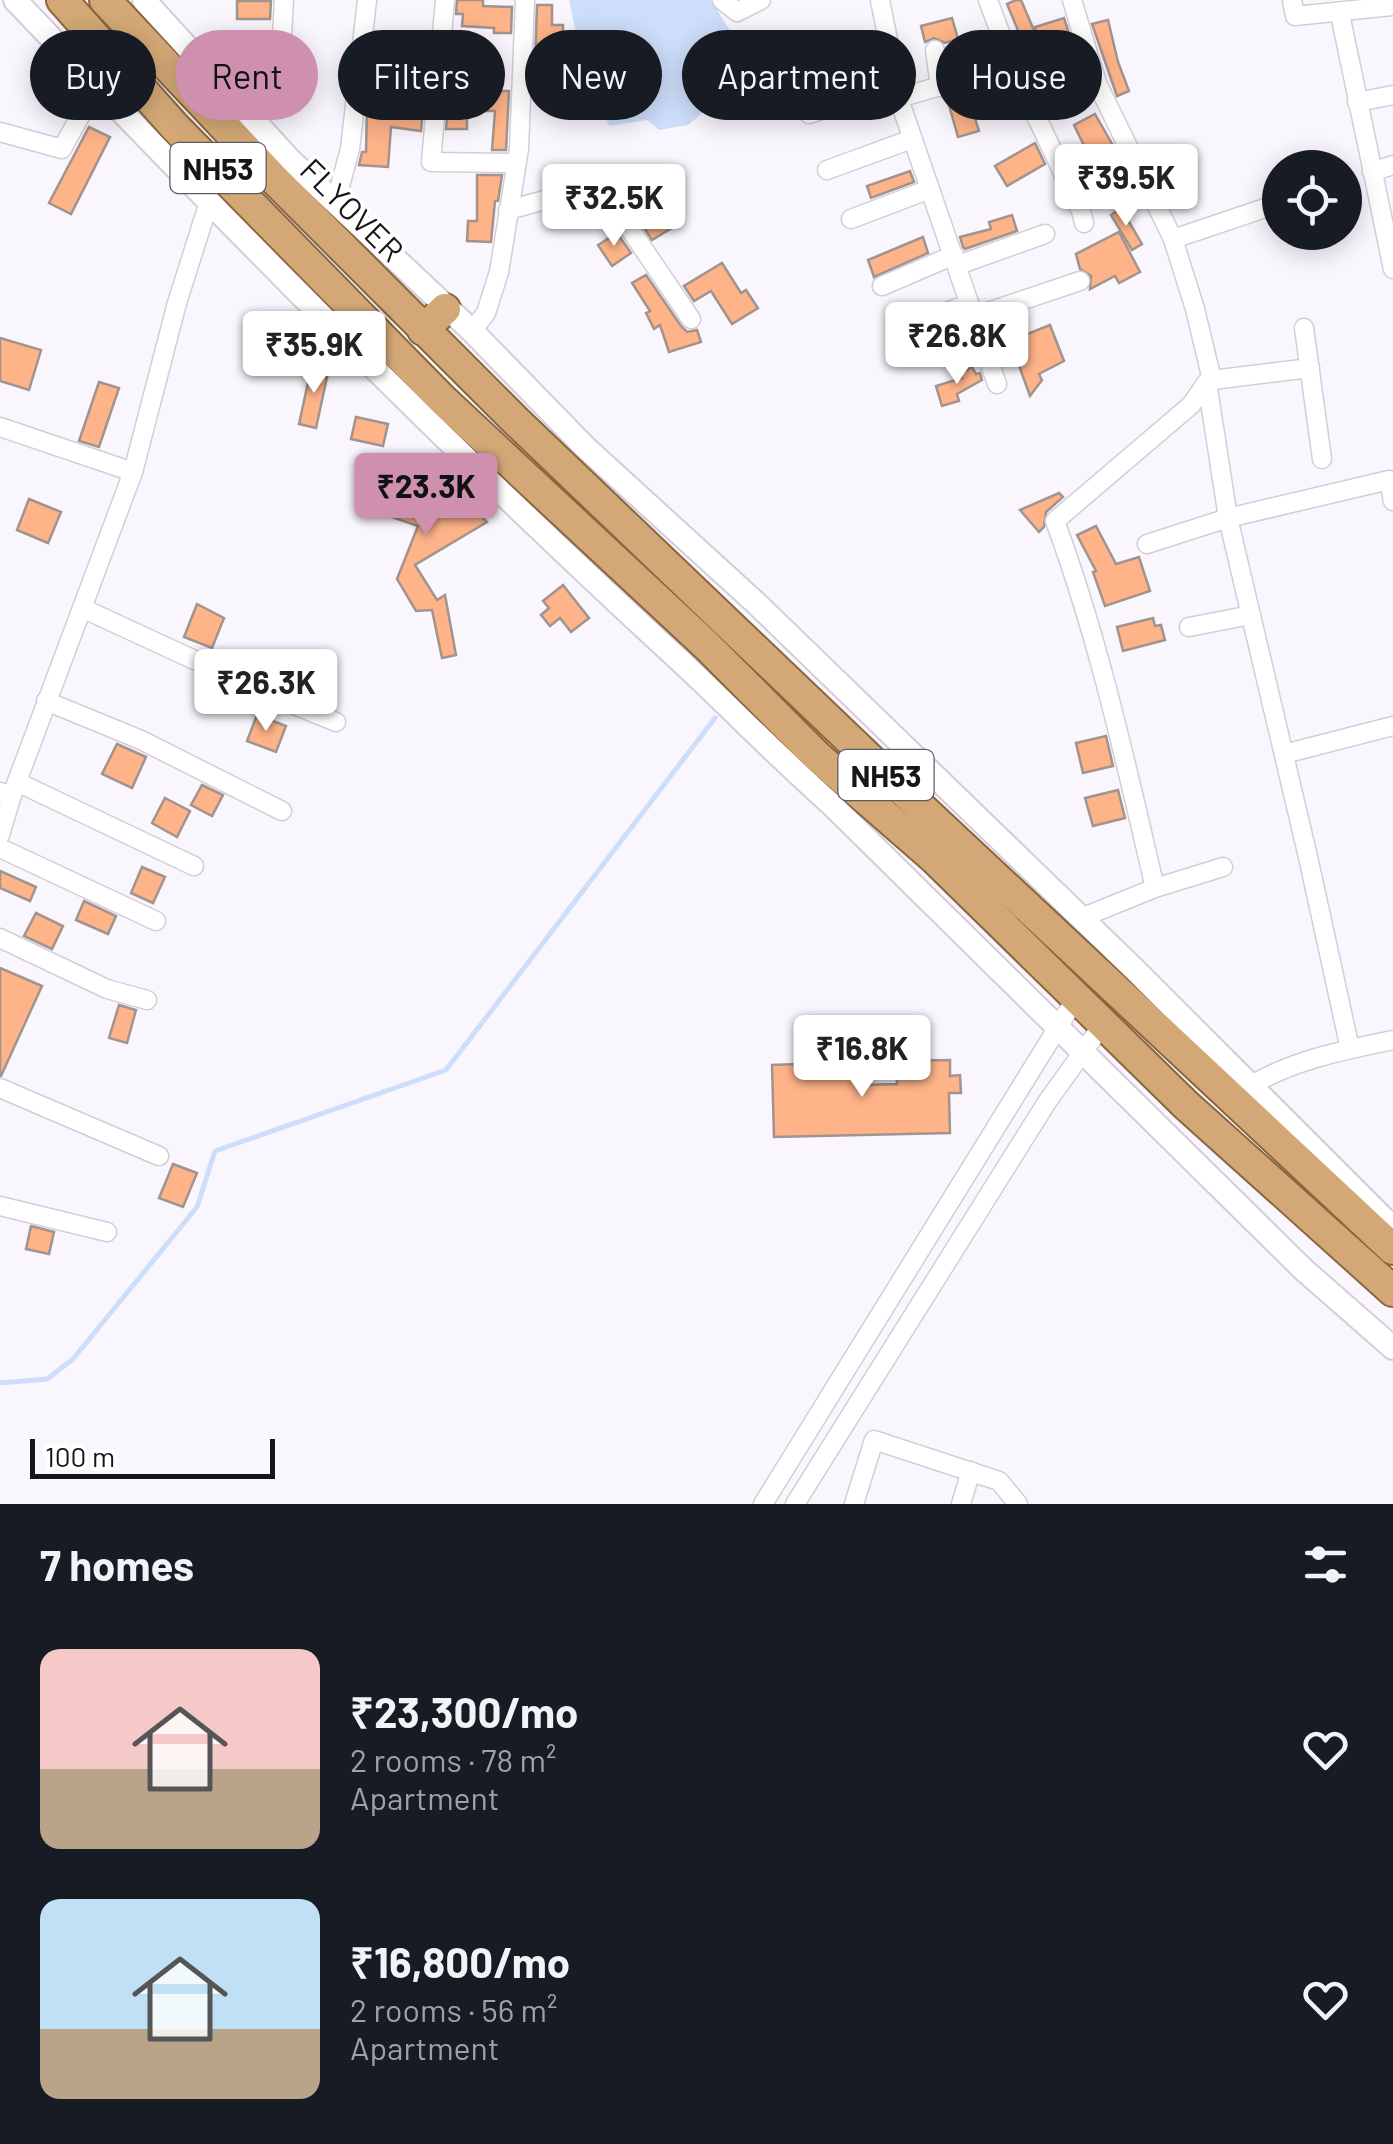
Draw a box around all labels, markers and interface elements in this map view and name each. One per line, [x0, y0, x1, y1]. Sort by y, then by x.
chip: Buy [30, 30, 156, 120]
chip: Rent [176, 30, 318, 120]
chip: Filters [338, 30, 505, 120]
chip: New [525, 30, 662, 120]
chip: Apartment [682, 30, 916, 120]
chip: House [936, 30, 1102, 120]
road number: NH53 [170, 143, 266, 193]
pin: ₹39.5K [1045, 144, 1207, 229]
street label: FLYOVER [294, 150, 412, 268]
map controls [1262, 150, 1362, 250]
button: locate [1262, 150, 1362, 250]
text: ₹39.5K [1077, 157, 1175, 195]
pin: ₹32.5K [533, 164, 695, 249]
text: ₹32.5K [564, 177, 664, 215]
pin: ₹26.8K [876, 302, 1038, 387]
pin: ₹35.9K [233, 311, 395, 396]
text: ₹26.8K [907, 315, 1007, 353]
text: ₹35.9K [265, 324, 363, 362]
pin: ₹23.3K [345, 453, 507, 538]
text: ₹23.3K [376, 466, 476, 504]
pin: ₹26.3K [185, 649, 347, 734]
text: ₹26.3K [216, 662, 316, 700]
road number: NH53 [838, 750, 934, 800]
pin: ₹16.8K [781, 1015, 943, 1100]
text: ₹16.8K [816, 1028, 908, 1066]
scale bar [30, 1434, 275, 1478]
text: 100 m [45, 1439, 115, 1473]
icon: filters [1298, 1537, 1353, 1592]
text: 7 homes [40, 1539, 194, 1589]
text: ₹23,300/mo [350, 1686, 578, 1736]
icon: home [120, 1689, 240, 1809]
icon: heart [1298, 1722, 1353, 1777]
text: 2 rooms · 78 m² [350, 1740, 556, 1778]
text: Apartment [350, 1778, 499, 1816]
text: ₹16,800/mo [350, 1936, 570, 1986]
icon: home [120, 1939, 240, 2059]
icon: heart [1298, 1972, 1353, 2027]
text: 2 rooms · 56 m² [350, 1990, 558, 2028]
text: Apartment [350, 2028, 499, 2066]

